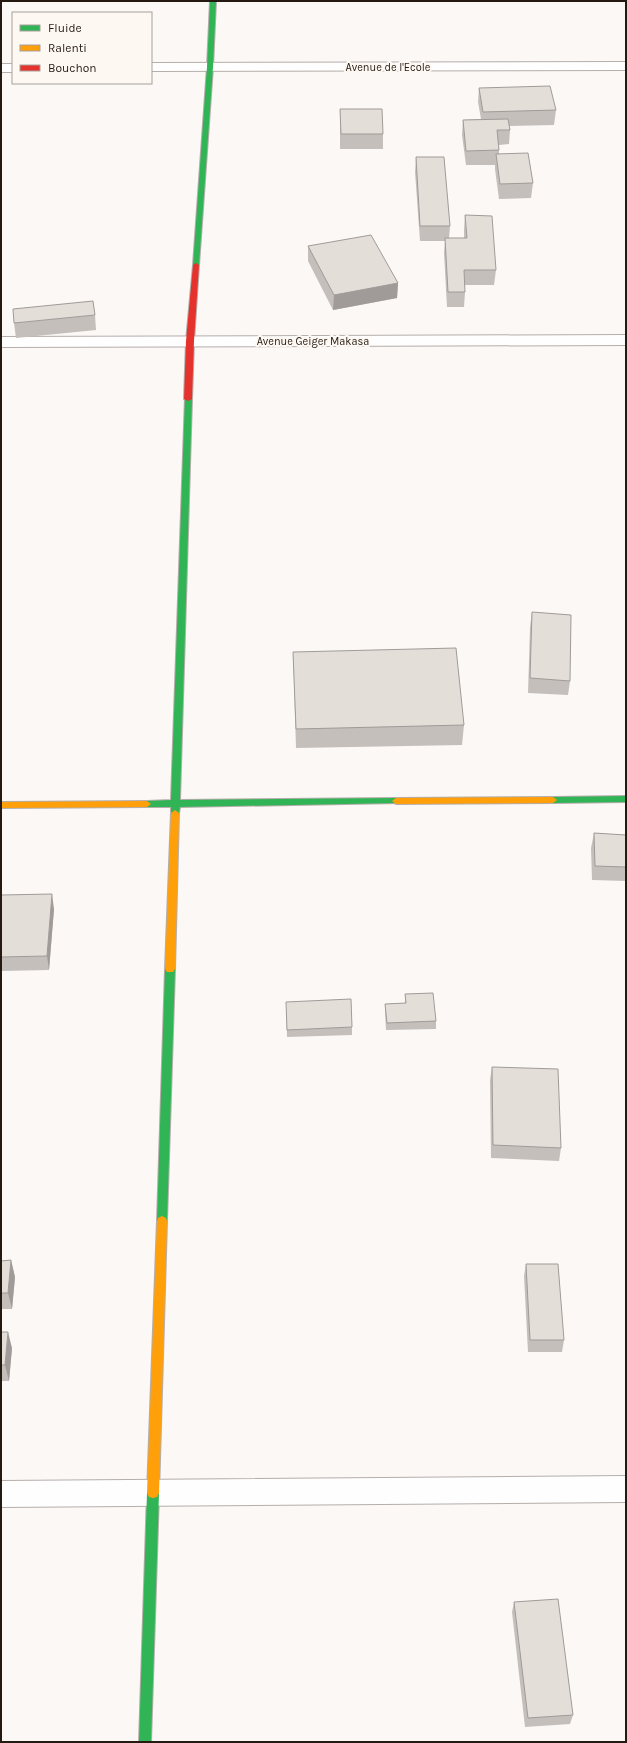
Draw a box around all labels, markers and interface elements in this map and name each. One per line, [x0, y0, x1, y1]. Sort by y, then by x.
legend [12, 12, 152, 84]
text: Fluide [48, 21, 82, 35]
text: Ralenti [48, 41, 87, 55]
text: Bouchon [48, 61, 97, 75]
street label: Avenue de l'Ecole [346, 61, 431, 74]
street label: Avenue Geiger Makasa [257, 335, 369, 348]

